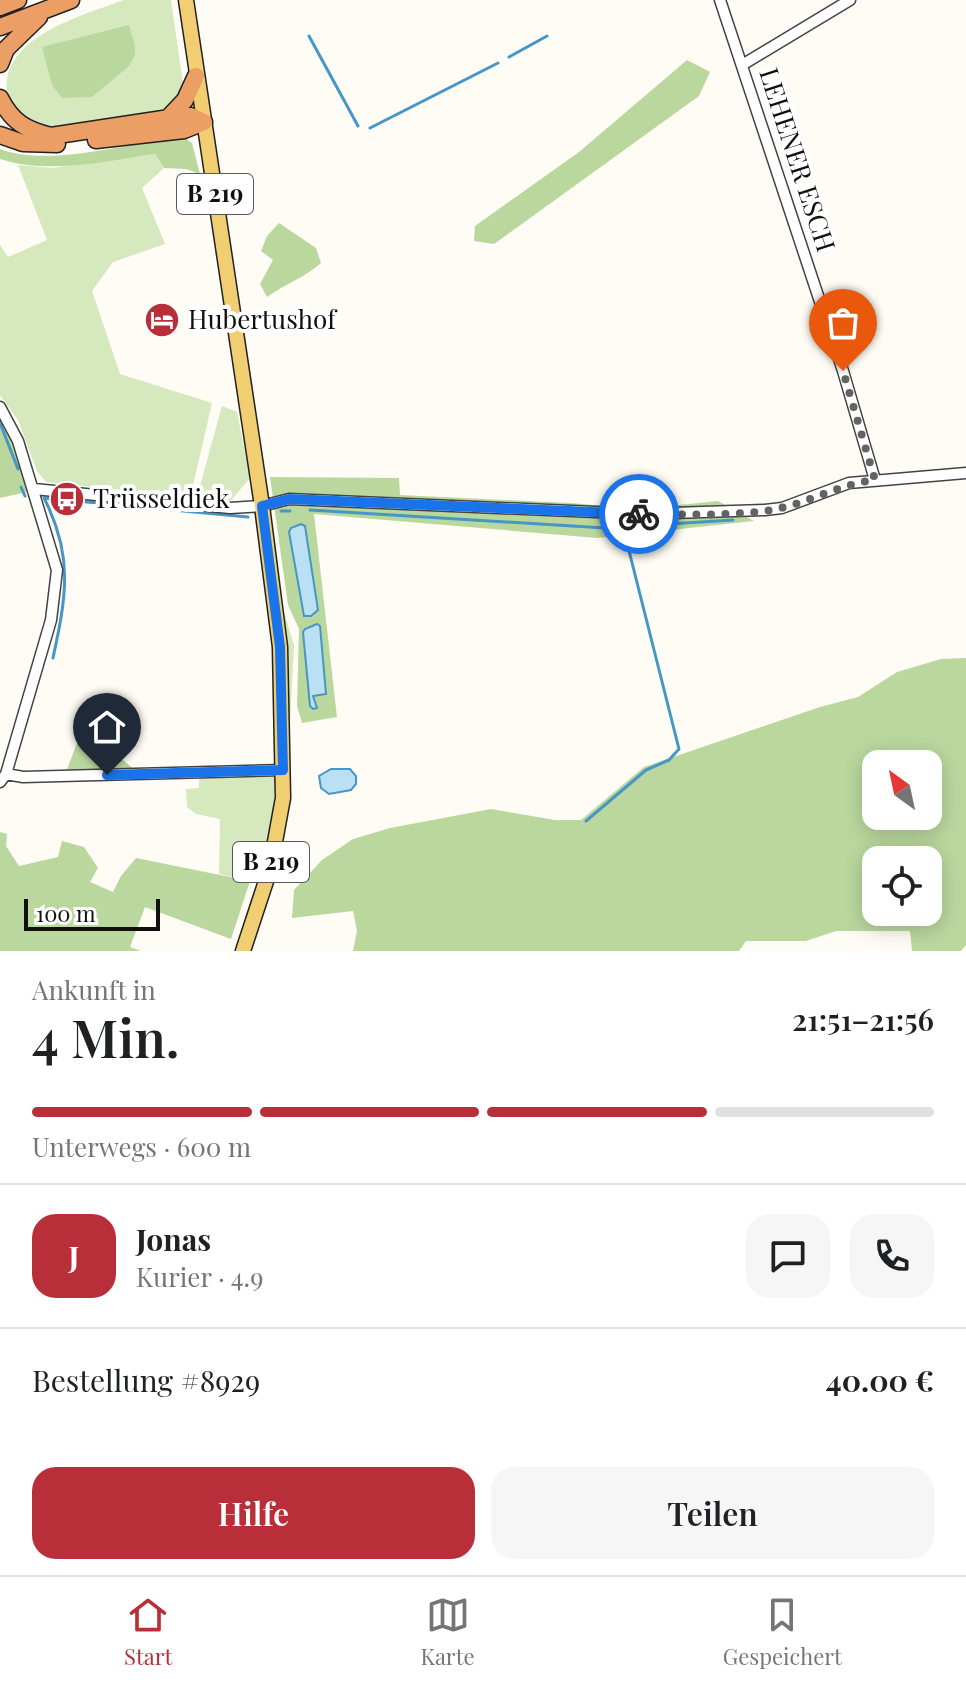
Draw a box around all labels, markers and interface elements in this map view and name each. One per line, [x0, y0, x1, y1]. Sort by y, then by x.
street label: LEHENER ESCH [752, 63, 845, 256]
road number: B 219 [177, 174, 253, 214]
pin [809, 289, 877, 371]
hotel icon: Hubertushof [143, 301, 181, 339]
place label: Hubertushof [188, 301, 338, 336]
icon: bag [821, 301, 865, 345]
courier [599, 474, 679, 554]
bus stop icon: Trüsseldiek [48, 480, 86, 518]
place label: Trüsseldiek [93, 480, 230, 515]
icon: bike [617, 492, 661, 536]
pin [73, 693, 141, 775]
icon: home [85, 705, 129, 749]
north arrow [862, 750, 942, 830]
map controls [862, 750, 942, 926]
road number: B 219 [233, 842, 309, 882]
button: locate [862, 846, 942, 926]
scale bar [24, 895, 160, 931]
text: 100 m [36, 898, 96, 928]
text: Ankunft in [32, 972, 156, 1007]
text: 21:51–21:56 [792, 999, 934, 1039]
text: 4 Min. [32, 1002, 180, 1071]
text: Unterwegs · 600 m [32, 1129, 251, 1164]
button: chat [746, 1214, 830, 1298]
button: phone [850, 1214, 934, 1298]
text: Jonas [136, 1219, 211, 1259]
text: J [69, 1236, 79, 1276]
text: Kurier · 4.9 [136, 1259, 263, 1294]
text: Bestellung #8929 [32, 1360, 260, 1400]
text: 40.00 € [826, 1360, 934, 1400]
button: Hilfe [32, 1467, 475, 1559]
button: Teilen [491, 1467, 934, 1559]
tab: Start [124, 1593, 172, 1671]
tab: Karte [420, 1593, 475, 1671]
tab: Gespeichert [723, 1593, 842, 1671]

